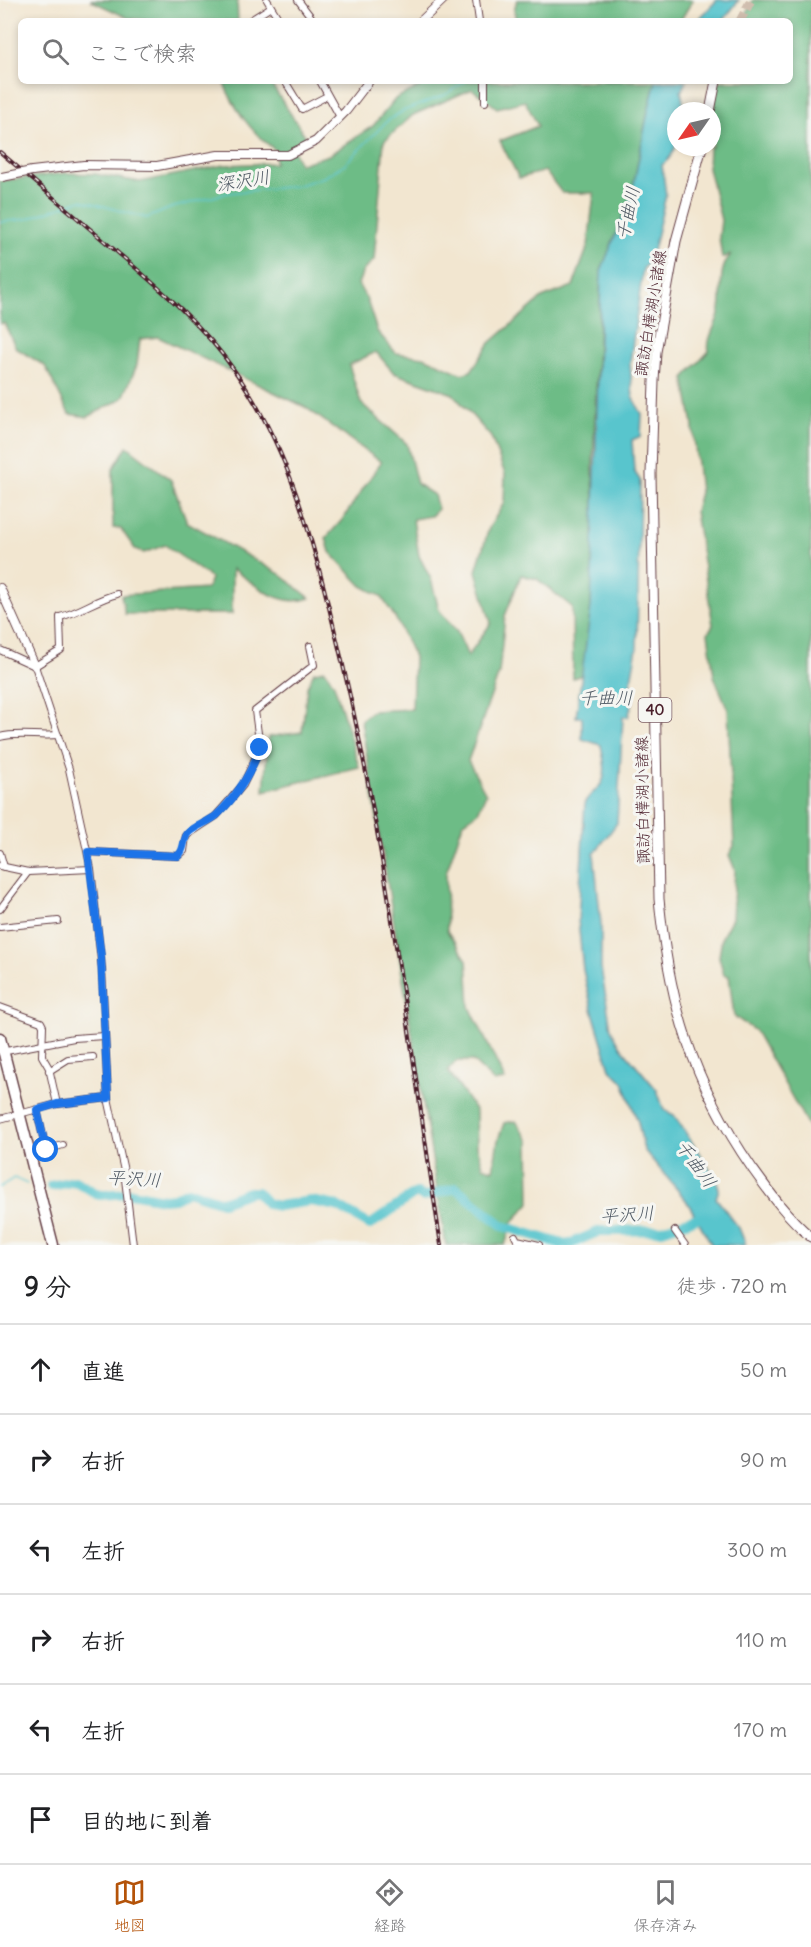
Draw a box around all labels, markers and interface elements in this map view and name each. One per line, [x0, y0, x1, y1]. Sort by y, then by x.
search box [18, 18, 793, 84]
icon: search [39, 35, 72, 68]
text: ここで検索 [87, 39, 197, 67]
north arrow [667, 102, 721, 156]
water label: 深沢川 [214, 165, 271, 196]
water label: 千曲川 [611, 184, 644, 242]
street label: 諏訪白樺湖小諸線 [630, 248, 670, 378]
water label: 千曲川 [579, 686, 633, 709]
road number: 40 [638, 698, 672, 722]
route end [246, 734, 272, 760]
street label: 諏訪白樺湖小諸線 [631, 736, 653, 864]
water label: 千曲川 [671, 1135, 722, 1192]
route start [32, 1136, 58, 1162]
water label: 平沢川 [106, 1166, 162, 1191]
water label: 平沢川 [599, 1201, 655, 1228]
text: 9 分 [24, 1270, 71, 1303]
text: 徒歩 · 720 m [677, 1273, 787, 1298]
icon: ahead [24, 1353, 57, 1386]
text: 直進 [81, 1357, 125, 1385]
text: 50 m [740, 1357, 787, 1382]
icon: right [24, 1443, 57, 1476]
text: 右折 [81, 1447, 125, 1475]
text: 90 m [740, 1447, 787, 1472]
icon: left [24, 1533, 57, 1566]
text: 左折 [81, 1537, 125, 1565]
text: 300 m [727, 1537, 787, 1562]
icon: right [24, 1623, 57, 1656]
text: 右折 [81, 1627, 125, 1655]
text: 110 m [736, 1627, 787, 1652]
icon: left [24, 1713, 57, 1746]
text: 左折 [81, 1717, 125, 1745]
text: 170 m [734, 1717, 787, 1742]
icon: arrive [24, 1803, 57, 1836]
text: 目的地に到着 [81, 1807, 213, 1835]
tab: 地図 [113, 1876, 146, 1936]
tab: 経路 [373, 1876, 406, 1936]
tab: 保存済み [633, 1876, 697, 1936]

